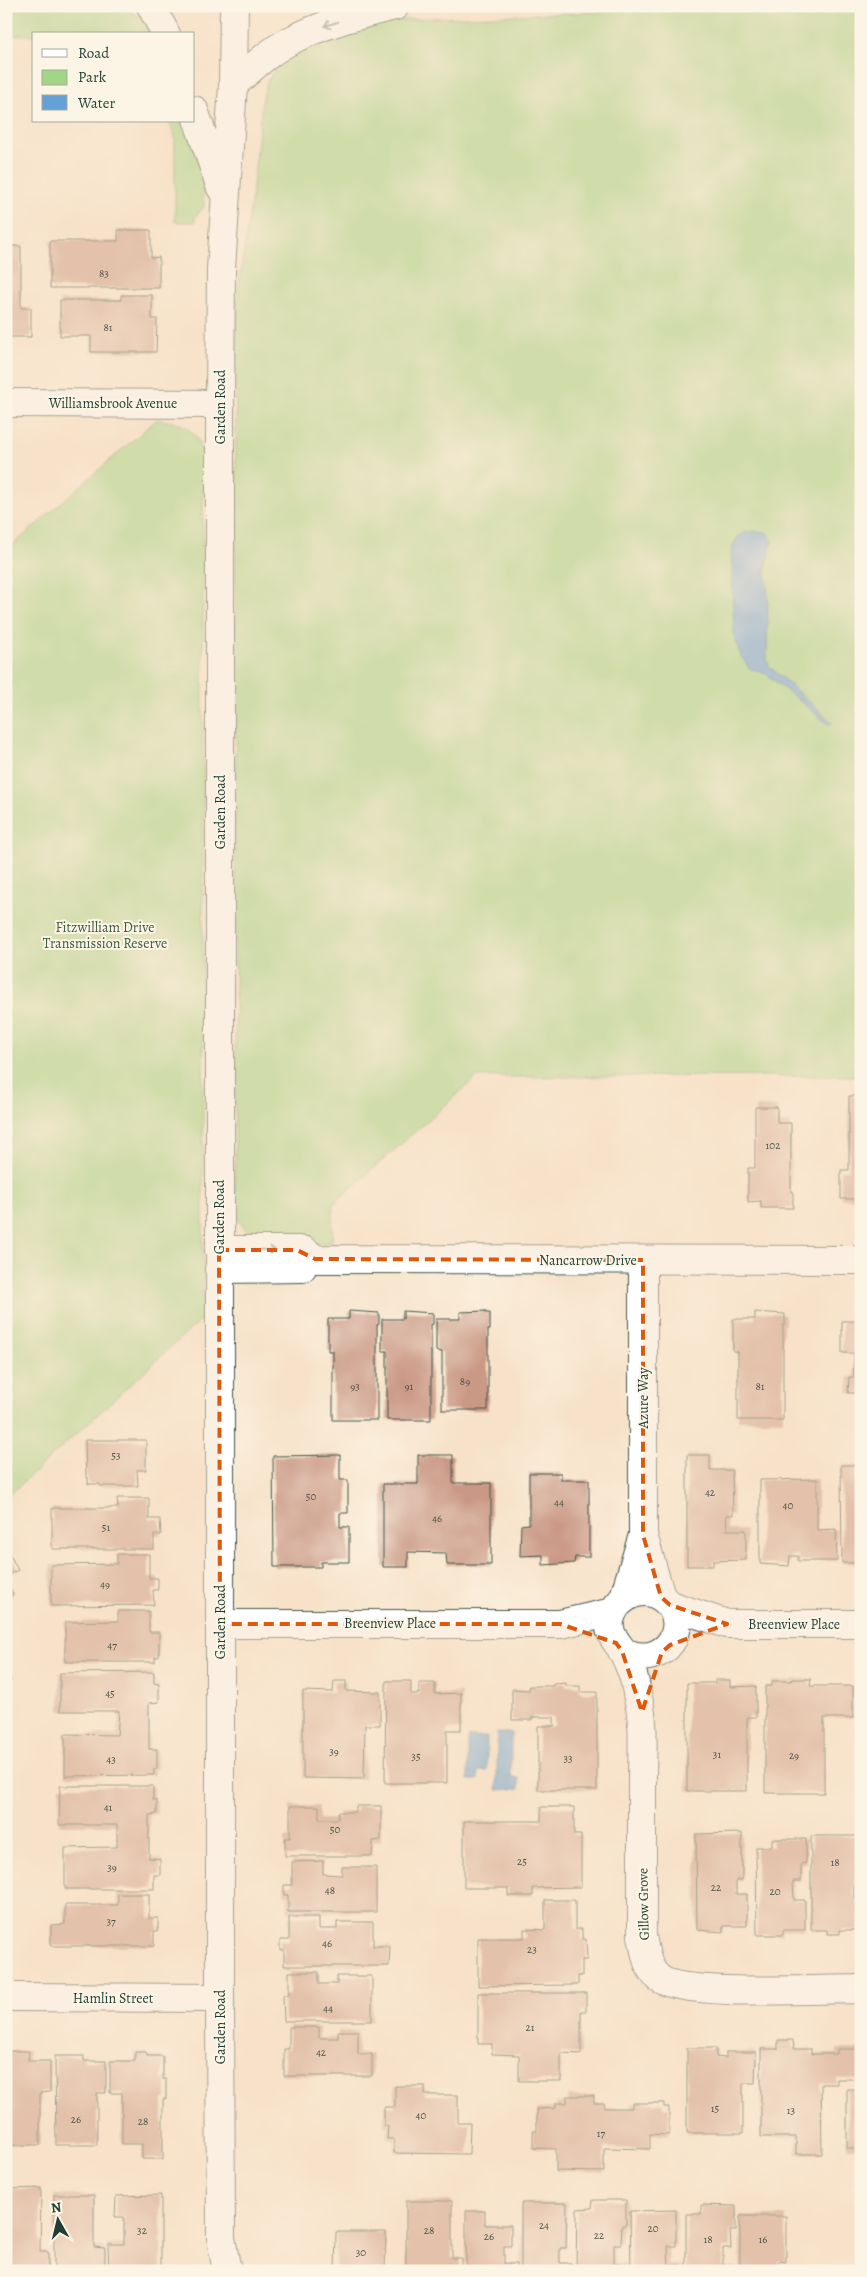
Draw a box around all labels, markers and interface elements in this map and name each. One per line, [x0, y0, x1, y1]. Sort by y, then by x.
one-way arrow [324, 20, 340, 29]
legend [32, 32, 195, 122]
text: Road [78, 43, 110, 63]
text: Park [78, 67, 107, 87]
text: Water [77, 93, 115, 113]
house number: 83 [99, 266, 109, 281]
house number: 81 [103, 320, 113, 335]
street label: Garden Road [211, 369, 230, 444]
street label: Williamsbrook Avenue [48, 394, 177, 413]
street label: Garden Road [211, 774, 230, 849]
park label: Fitzwilliam Drive Transmission Reserve [43, 918, 167, 953]
house number: 102 [766, 1138, 780, 1153]
street label: Garden Road [210, 1179, 229, 1254]
one-way arrow [260, 1245, 276, 1255]
street label: Nancarrow Drive [539, 1251, 637, 1270]
street label: Azure Way [634, 1367, 653, 1429]
house number: 89 [460, 1374, 470, 1389]
house number: 93 [350, 1379, 360, 1394]
house number: 91 [405, 1379, 414, 1394]
house number: 81 [755, 1379, 765, 1394]
house number: 53 [111, 1448, 121, 1463]
house number: 42 [705, 1485, 715, 1500]
house number: 50 [306, 1489, 316, 1504]
house number: 44 [554, 1495, 564, 1510]
house number: 40 [783, 1498, 794, 1513]
house number: 46 [432, 1511, 442, 1526]
house number: 51 [102, 1520, 110, 1535]
house number: 49 [100, 1577, 110, 1592]
street label: Garden Road [211, 1584, 230, 1659]
street label: Breenview Place [344, 1614, 436, 1633]
street label: Breenview Place [748, 1615, 840, 1634]
house number: 47 [107, 1638, 117, 1653]
house number: 45 [105, 1686, 115, 1701]
house number: 39 [329, 1744, 339, 1759]
house number: 31 [713, 1747, 721, 1762]
house number: 29 [789, 1748, 799, 1763]
house number: 35 [411, 1749, 421, 1764]
house number: 33 [563, 1751, 573, 1766]
house number: 43 [106, 1752, 116, 1767]
house number: 41 [104, 1800, 113, 1815]
house number: 50 [330, 1822, 340, 1837]
house number: 25 [517, 1854, 527, 1869]
house number: 18 [830, 1855, 840, 1870]
house number: 39 [107, 1860, 117, 1875]
street label: Gillow Grove [633, 1868, 654, 1940]
house number: 22 [711, 1880, 721, 1895]
house number: 48 [325, 1883, 335, 1898]
house number: 20 [769, 1884, 781, 1899]
house number: 37 [106, 1914, 116, 1929]
house number: 46 [322, 1936, 332, 1951]
house number: 23 [527, 1942, 537, 1957]
street label: Hamlin Street [73, 1989, 154, 2008]
street label: Garden Road [211, 1989, 230, 2064]
house number: 44 [323, 2001, 333, 2016]
house number: 21 [526, 2020, 535, 2035]
house number: 42 [316, 2045, 326, 2060]
house number: 15 [711, 2101, 720, 2116]
house number: 13 [787, 2103, 795, 2118]
house number: 40 [416, 2108, 427, 2123]
house number: 26 [71, 2112, 81, 2127]
house number: 28 [138, 2114, 148, 2129]
house number: 17 [597, 2126, 606, 2141]
north arrow [32, 2194, 82, 2244]
text: N [50, 2198, 63, 2218]
house number: 24 [539, 2218, 549, 2233]
house number: 20 [647, 2221, 659, 2236]
house number: 32 [137, 2223, 147, 2238]
house number: 28 [424, 2223, 434, 2238]
house number: 22 [594, 2228, 604, 2243]
house number: 26 [484, 2229, 494, 2244]
house number: 18 [703, 2232, 713, 2247]
house number: 16 [759, 2232, 767, 2247]
house number: 30 [356, 2245, 366, 2260]

